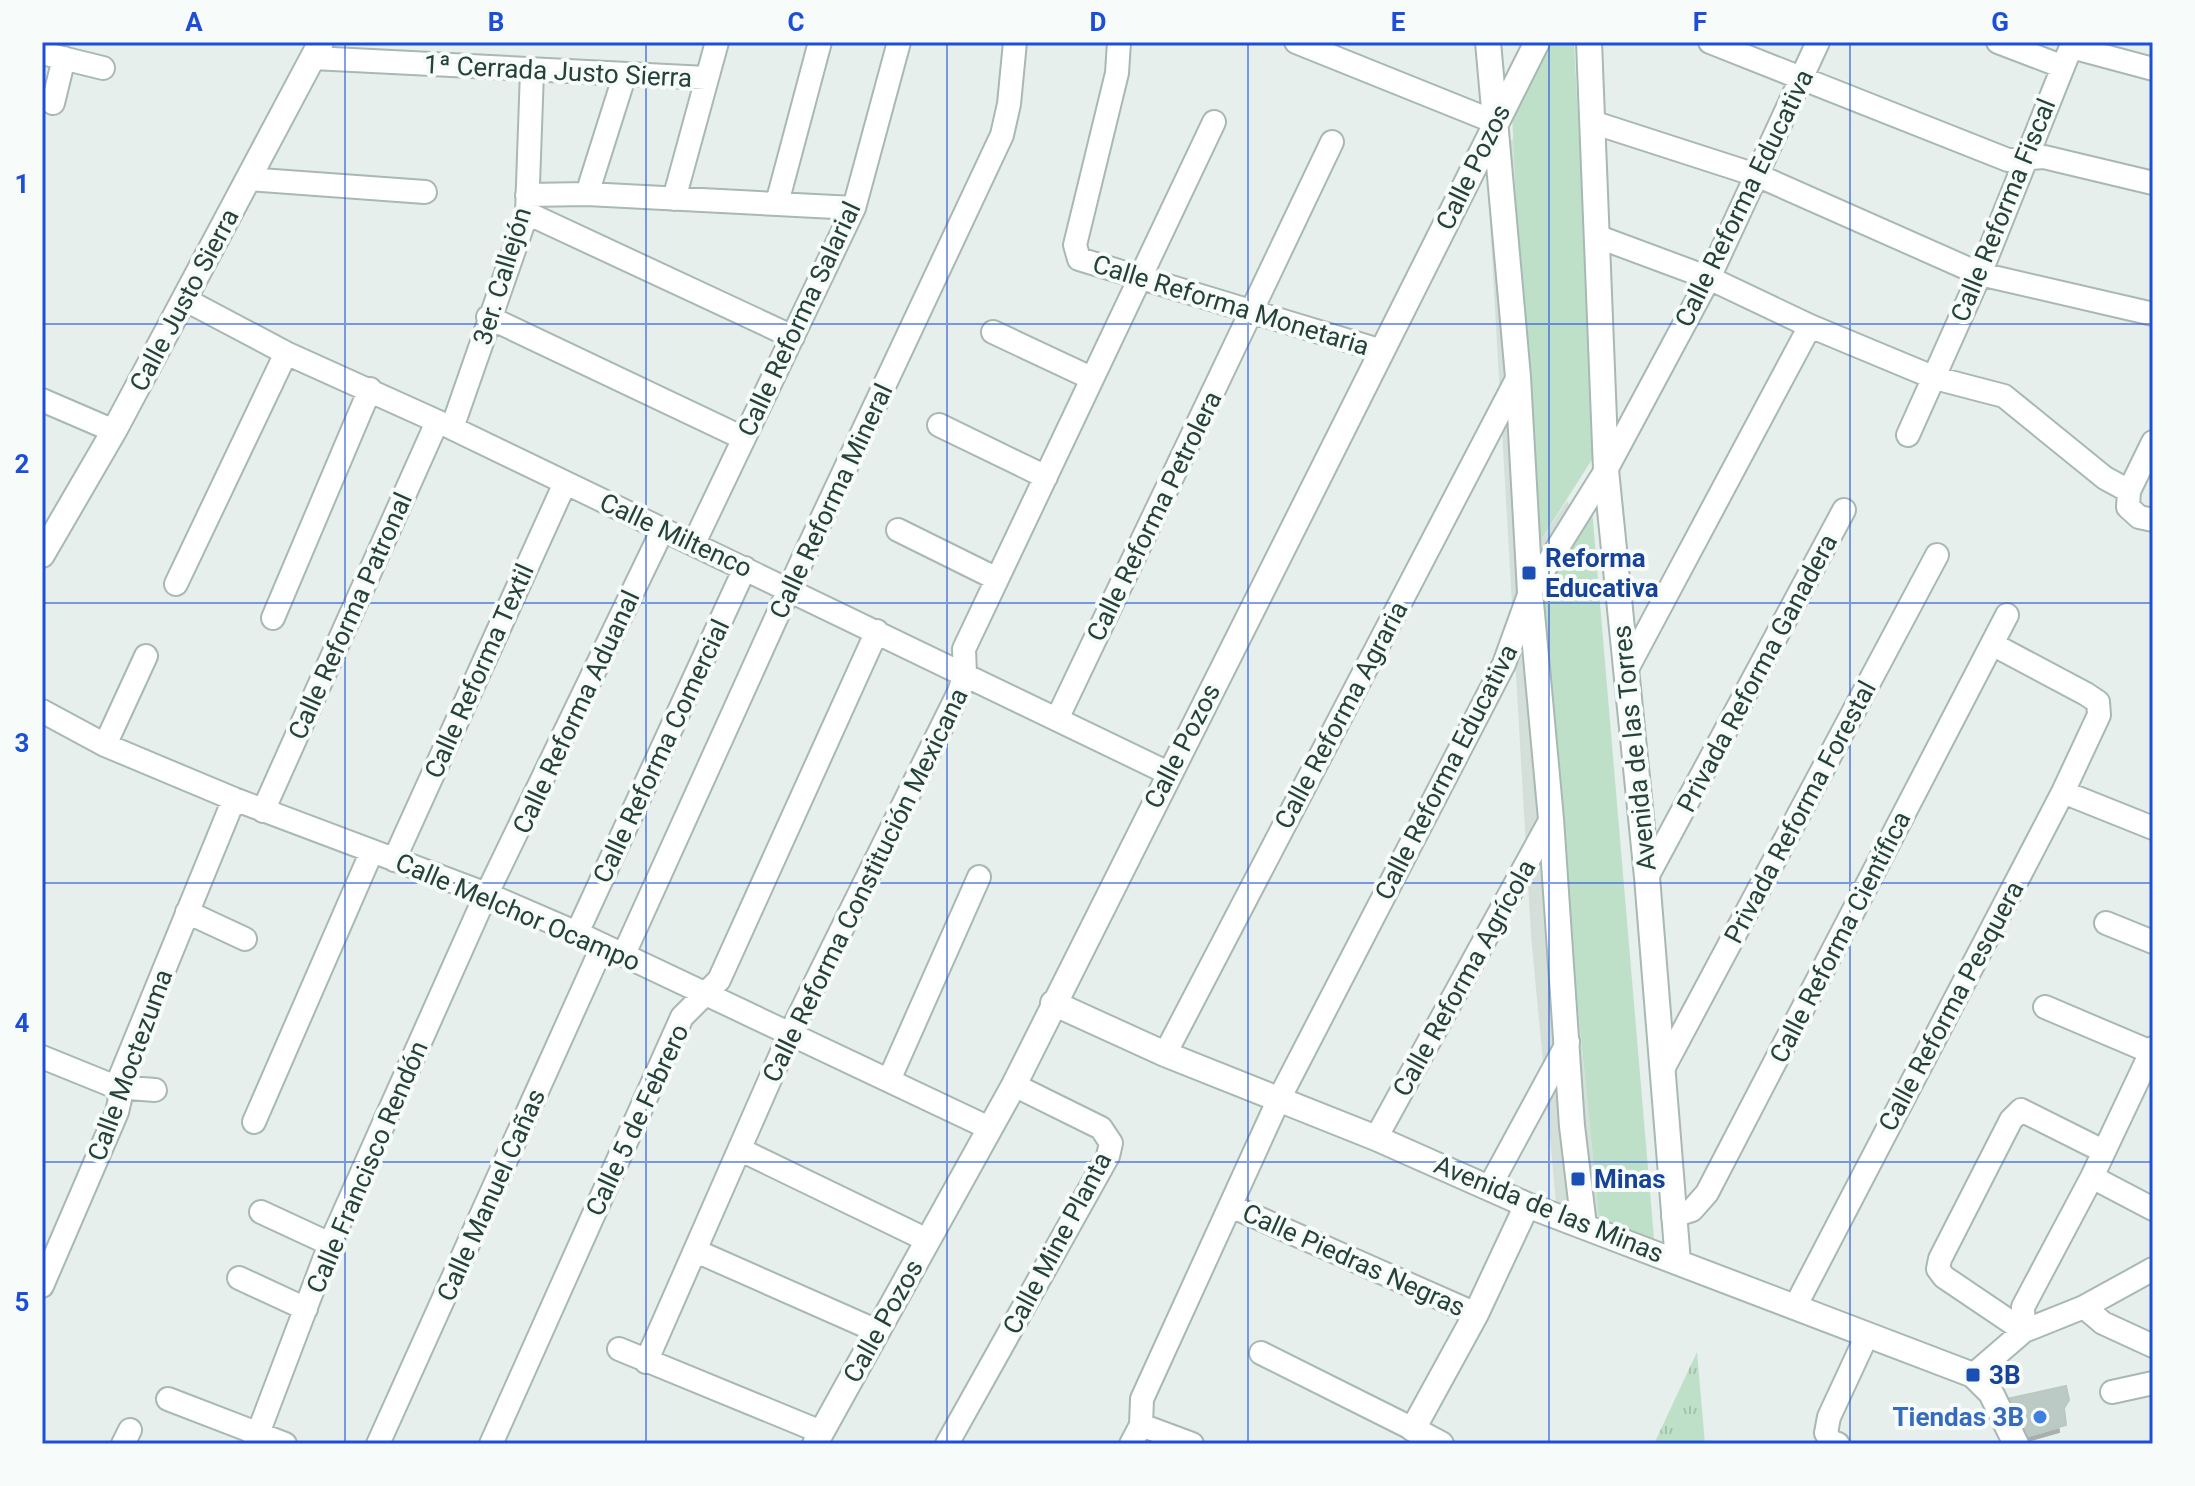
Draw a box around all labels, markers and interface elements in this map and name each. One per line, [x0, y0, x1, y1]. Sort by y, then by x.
text: A [185, 7, 203, 37]
text: B [488, 7, 504, 37]
text: C [787, 7, 805, 37]
text: D [1090, 7, 1106, 37]
text: E [1391, 7, 1406, 37]
text: F [1693, 7, 1707, 37]
text: G [1991, 7, 2009, 37]
street label: 1ª Cerrada Justo Sierra [423, 49, 693, 93]
street label: Calle Reforma Educativa [1669, 64, 1819, 332]
street label: Calle Reforma Fiscal [1945, 94, 2061, 326]
street label: Calle Pozos [1430, 99, 1516, 235]
text: 1 [15, 169, 29, 199]
street label: Calle Reforma Salarial [731, 197, 867, 441]
street label: Calle Justo Sierra [123, 204, 245, 396]
street label: 3er. Callejón [467, 204, 537, 348]
street label: Calle Reforma Monetaria [1089, 249, 1373, 361]
street label: Calle Reforma Mineral [763, 379, 899, 623]
street label: Calle Reforma Petrolera [1080, 386, 1228, 646]
text: 2 [15, 449, 29, 479]
street label: Calle Miltenco [595, 487, 757, 583]
street label: Calle Reforma Patronal [282, 488, 418, 744]
street label: Privada Reforma Ganadera [1671, 529, 1843, 817]
place label: Reforma Educativa [1545, 543, 1659, 603]
street label: Calle Reforma Textil [418, 559, 540, 783]
marker: Reforma Educativa [1520, 564, 1538, 582]
street label: Calle Reforma Aduanal [506, 586, 646, 838]
street label: Calle Reforma Agraria [1268, 596, 1414, 834]
street label: Calle Reforma Comercial [587, 615, 735, 887]
street label: Avenida de las Torres [1606, 624, 1662, 872]
street label: Calle Reforma Educativa [1369, 639, 1523, 905]
street label: Privada Reforma Forestal [1718, 676, 1882, 948]
street label: Calle Pozos [1138, 679, 1226, 813]
street label: Calle Reforma Constitución Mexicana [756, 683, 974, 1087]
text: 3 [15, 728, 29, 758]
street label: Calle Reforma Científica [1763, 806, 1917, 1068]
street label: Calle Melchor Ocampo [391, 847, 645, 977]
street label: Calle Reforma Agrícola [1387, 855, 1541, 1101]
street label: Calle Reforma Pesquera [1872, 876, 2030, 1136]
street label: Calle Moctezuma [81, 965, 179, 1165]
text: 4 [15, 1008, 30, 1038]
street label: Calle 5 de Febrero [579, 1019, 695, 1221]
street label: Calle Francisco Rendón [300, 1036, 434, 1298]
street label: Calle Manuel Cañas [431, 1084, 551, 1306]
street label: Calle Mine Planta [996, 1147, 1118, 1339]
street label: Avenida de las Minas [1430, 1149, 1668, 1269]
place label: Minas [1594, 1164, 1666, 1194]
marker: Minas [1569, 1170, 1587, 1188]
street label: Calle Piedras Negras [1238, 1197, 1470, 1323]
street label: Calle Pozos [837, 1254, 929, 1388]
text: 5 [15, 1287, 29, 1317]
place label: 3B [1989, 1360, 2021, 1390]
marker: 3B [1964, 1366, 1982, 1384]
place label: Tiendas 3B [1893, 1402, 2024, 1432]
marker: Tiendas 3B [2031, 1408, 2049, 1426]

